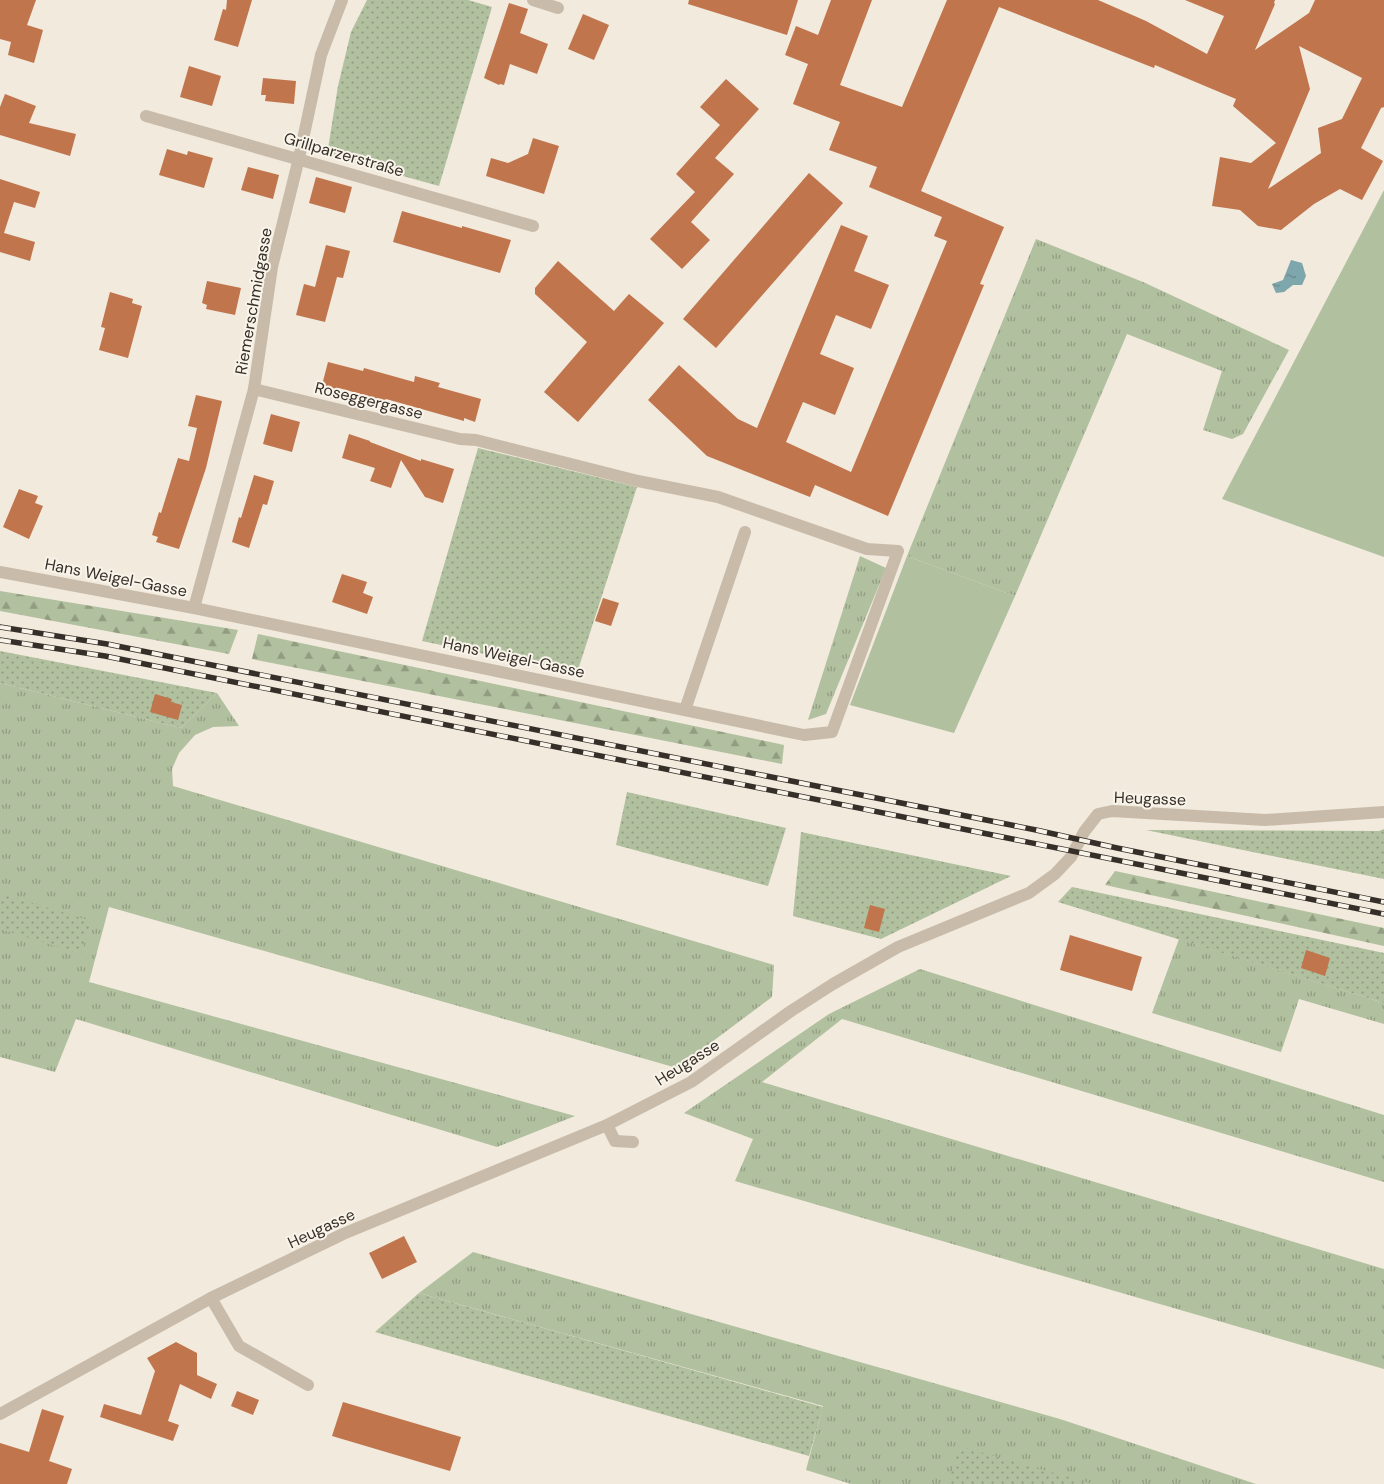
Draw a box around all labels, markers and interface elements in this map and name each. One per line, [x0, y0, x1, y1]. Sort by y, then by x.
street label: Grillparzerstraße [281, 127, 406, 182]
street label: Riemerschmidgasse [230, 226, 277, 376]
street label: Roseggergasse [313, 377, 425, 424]
street label: Hans Weigel-Gasse [43, 553, 189, 602]
street label: Hans Weigel-Gasse [441, 632, 587, 683]
street label: Heugasse [1114, 787, 1186, 810]
street label: Heugasse [651, 1034, 723, 1090]
street label: Heugasse [284, 1204, 358, 1253]

